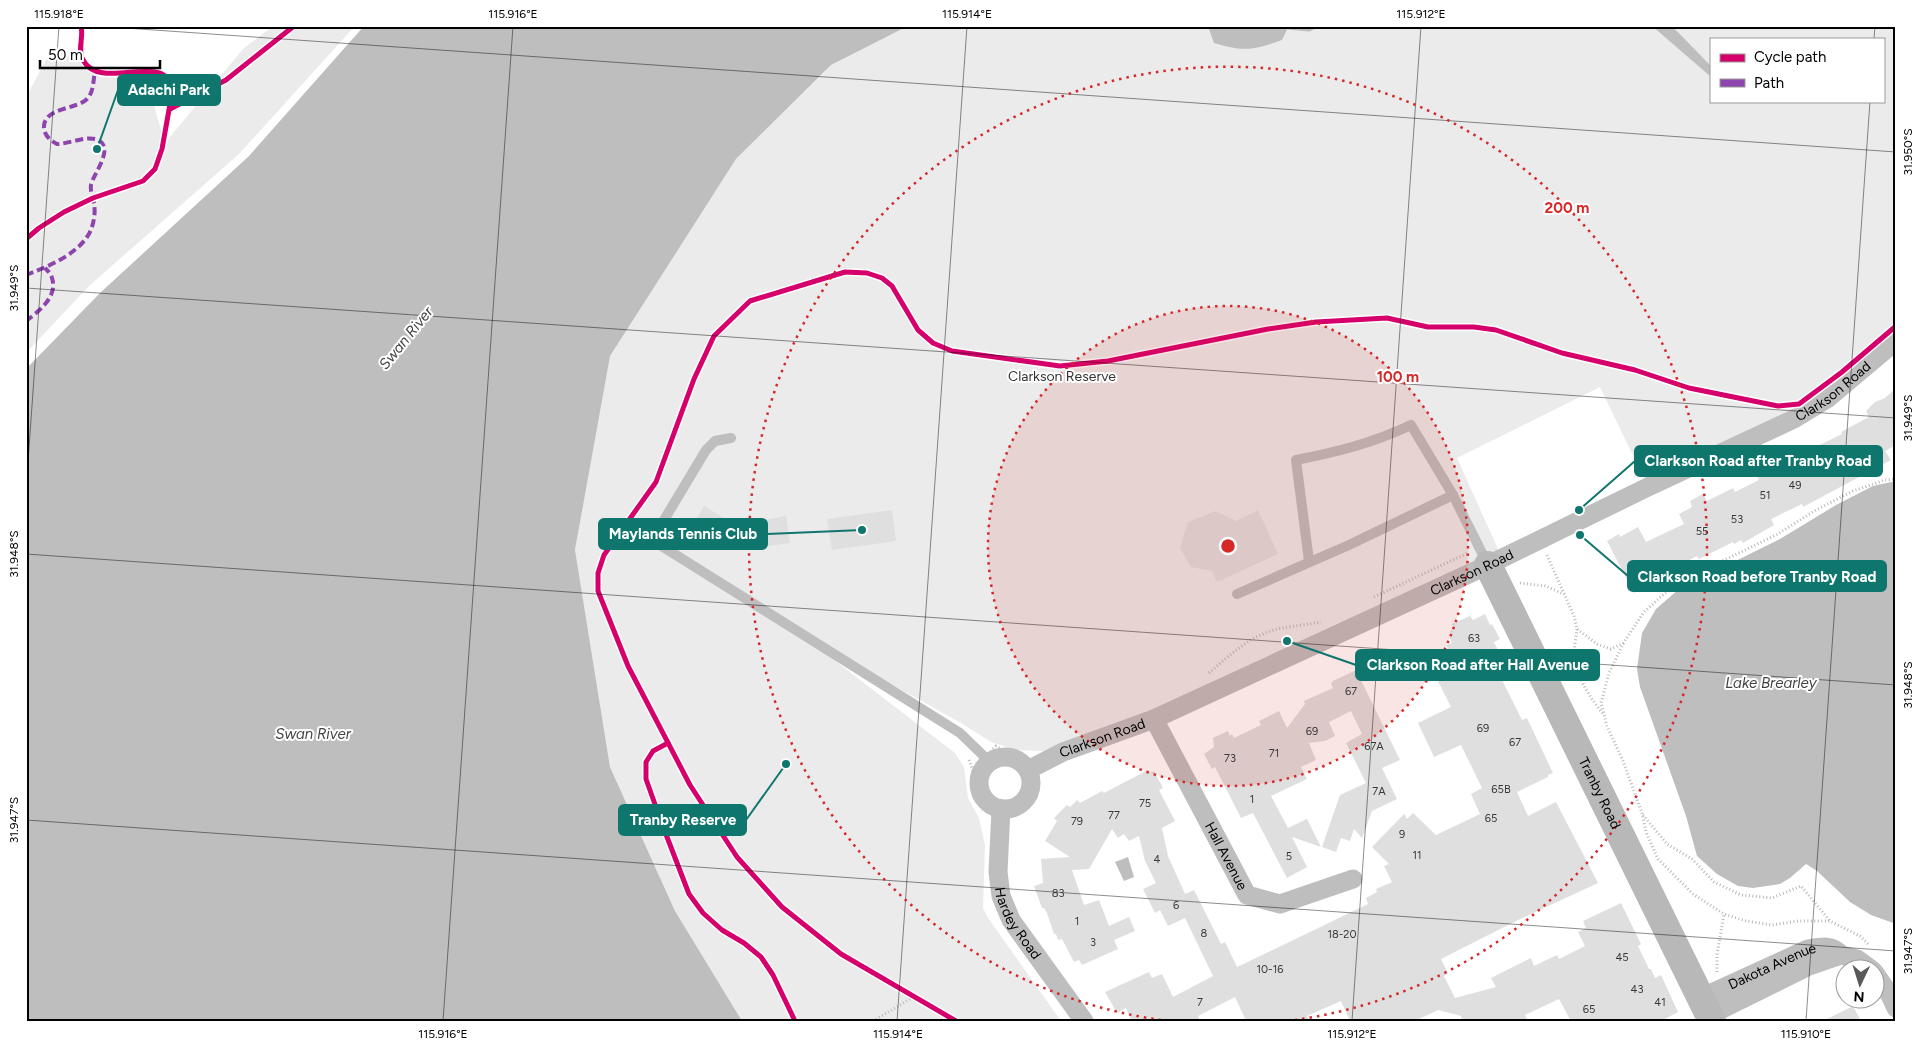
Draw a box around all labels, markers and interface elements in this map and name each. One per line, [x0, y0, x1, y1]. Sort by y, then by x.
text: 115.918°E [34, 7, 84, 21]
text: 115.916°E [488, 7, 538, 21]
text: 115.914°E [942, 7, 992, 21]
text: 115.912°E [1396, 7, 1446, 21]
scale bar [40, 38, 160, 70]
legend [1710, 38, 1884, 102]
text: 50 m [48, 46, 83, 64]
text: Cycle path [1754, 48, 1826, 66]
text: Path [1754, 74, 1784, 92]
callout: Adachi Park [118, 75, 220, 105]
text: Adachi Park [128, 81, 210, 99]
text: 31.950°S [1901, 128, 1915, 176]
text: 200 m [1545, 199, 1589, 217]
text: 31.949°S [7, 265, 21, 311]
water label: Swan River [375, 302, 437, 373]
street label: Clarkson Road [1792, 357, 1874, 425]
park label: Clarkson Reserve [1008, 368, 1116, 385]
text: 100 m [1377, 368, 1419, 386]
text: 31.949°S [1901, 395, 1915, 441]
callout: Clarkson Road after Tranby Road [1635, 446, 1882, 476]
text: Clarkson Road after Tranby Road [1645, 452, 1871, 470]
house number: 49 [1788, 479, 1802, 492]
house number: 51 [1760, 489, 1770, 502]
house number: 53 [1731, 513, 1743, 526]
callout: Maylands Tennis Club [599, 519, 767, 549]
text: Maylands Tennis Club [609, 525, 757, 543]
house number: 55 [1696, 525, 1708, 538]
text: 31.948°S [7, 530, 21, 578]
centre of rings [1219, 537, 1237, 555]
street label: Clarkson Road [1427, 545, 1516, 599]
callout: Clarkson Road before Tranby Road [1628, 561, 1886, 591]
text: Clarkson Road before Tranby Road [1638, 568, 1876, 586]
house number: 63 [1468, 632, 1480, 645]
callout: Clarkson Road after Hall Avenue [1356, 650, 1599, 680]
text: Clarkson Road after Hall Avenue [1367, 656, 1590, 674]
text: 31.948°S [1901, 661, 1915, 709]
water label: Lake Brearley [1725, 674, 1818, 692]
house number: 67 [1345, 685, 1357, 698]
street label: Clarkson Road [1057, 714, 1147, 761]
house number: 69 [1477, 722, 1489, 735]
water label: Swan River [275, 725, 352, 743]
house number: 69 [1306, 725, 1318, 738]
house number: 67 [1509, 736, 1521, 749]
house number: 67A [1364, 740, 1384, 753]
house number: 71 [1269, 747, 1279, 760]
house number: 73 [1224, 752, 1236, 765]
street label: Tranby Road [1575, 754, 1625, 832]
house number: 65B [1491, 783, 1511, 796]
house number: 7A [1372, 785, 1386, 798]
house number: 1 [1250, 793, 1254, 806]
text: 31.947°S [7, 797, 21, 843]
house number: 75 [1139, 797, 1151, 810]
callout: Tranby Reserve [619, 805, 746, 835]
house number: 77 [1108, 809, 1120, 822]
text: Tranby Reserve [630, 811, 737, 829]
house number: 65 [1485, 812, 1497, 825]
house number: 79 [1071, 815, 1083, 828]
street label: Hall Avenue [1201, 819, 1252, 893]
house number: 9 [1399, 828, 1405, 841]
house number: 11 [1412, 849, 1422, 862]
house number: 5 [1286, 850, 1292, 863]
house number: 4 [1154, 853, 1161, 866]
street label: Hardey Road [991, 886, 1045, 963]
house number: 83 [1052, 887, 1064, 900]
house number: 6 [1173, 899, 1179, 912]
house number: 1 [1075, 915, 1079, 928]
house number: 8 [1201, 927, 1208, 940]
house number: 18-20 [1327, 928, 1357, 941]
text: 31.947°S [1901, 928, 1915, 974]
house number: 3 [1090, 936, 1096, 949]
street label: Dakota Avenue [1725, 939, 1817, 993]
house number: 45 [1615, 951, 1629, 964]
north arrow [1834, 960, 1884, 1010]
house number: 10-16 [1257, 963, 1283, 976]
house number: 43 [1631, 983, 1643, 996]
text: N [1853, 988, 1865, 1005]
house number: 7 [1197, 996, 1203, 1009]
house number: 41 [1654, 996, 1666, 1009]
house number: 65 [1583, 1003, 1595, 1016]
text: 115.916°E [418, 1027, 468, 1041]
text: 115.914°E [873, 1027, 923, 1041]
text: 115.912°E [1327, 1027, 1377, 1041]
text: 115.910°E [1781, 1027, 1831, 1041]

